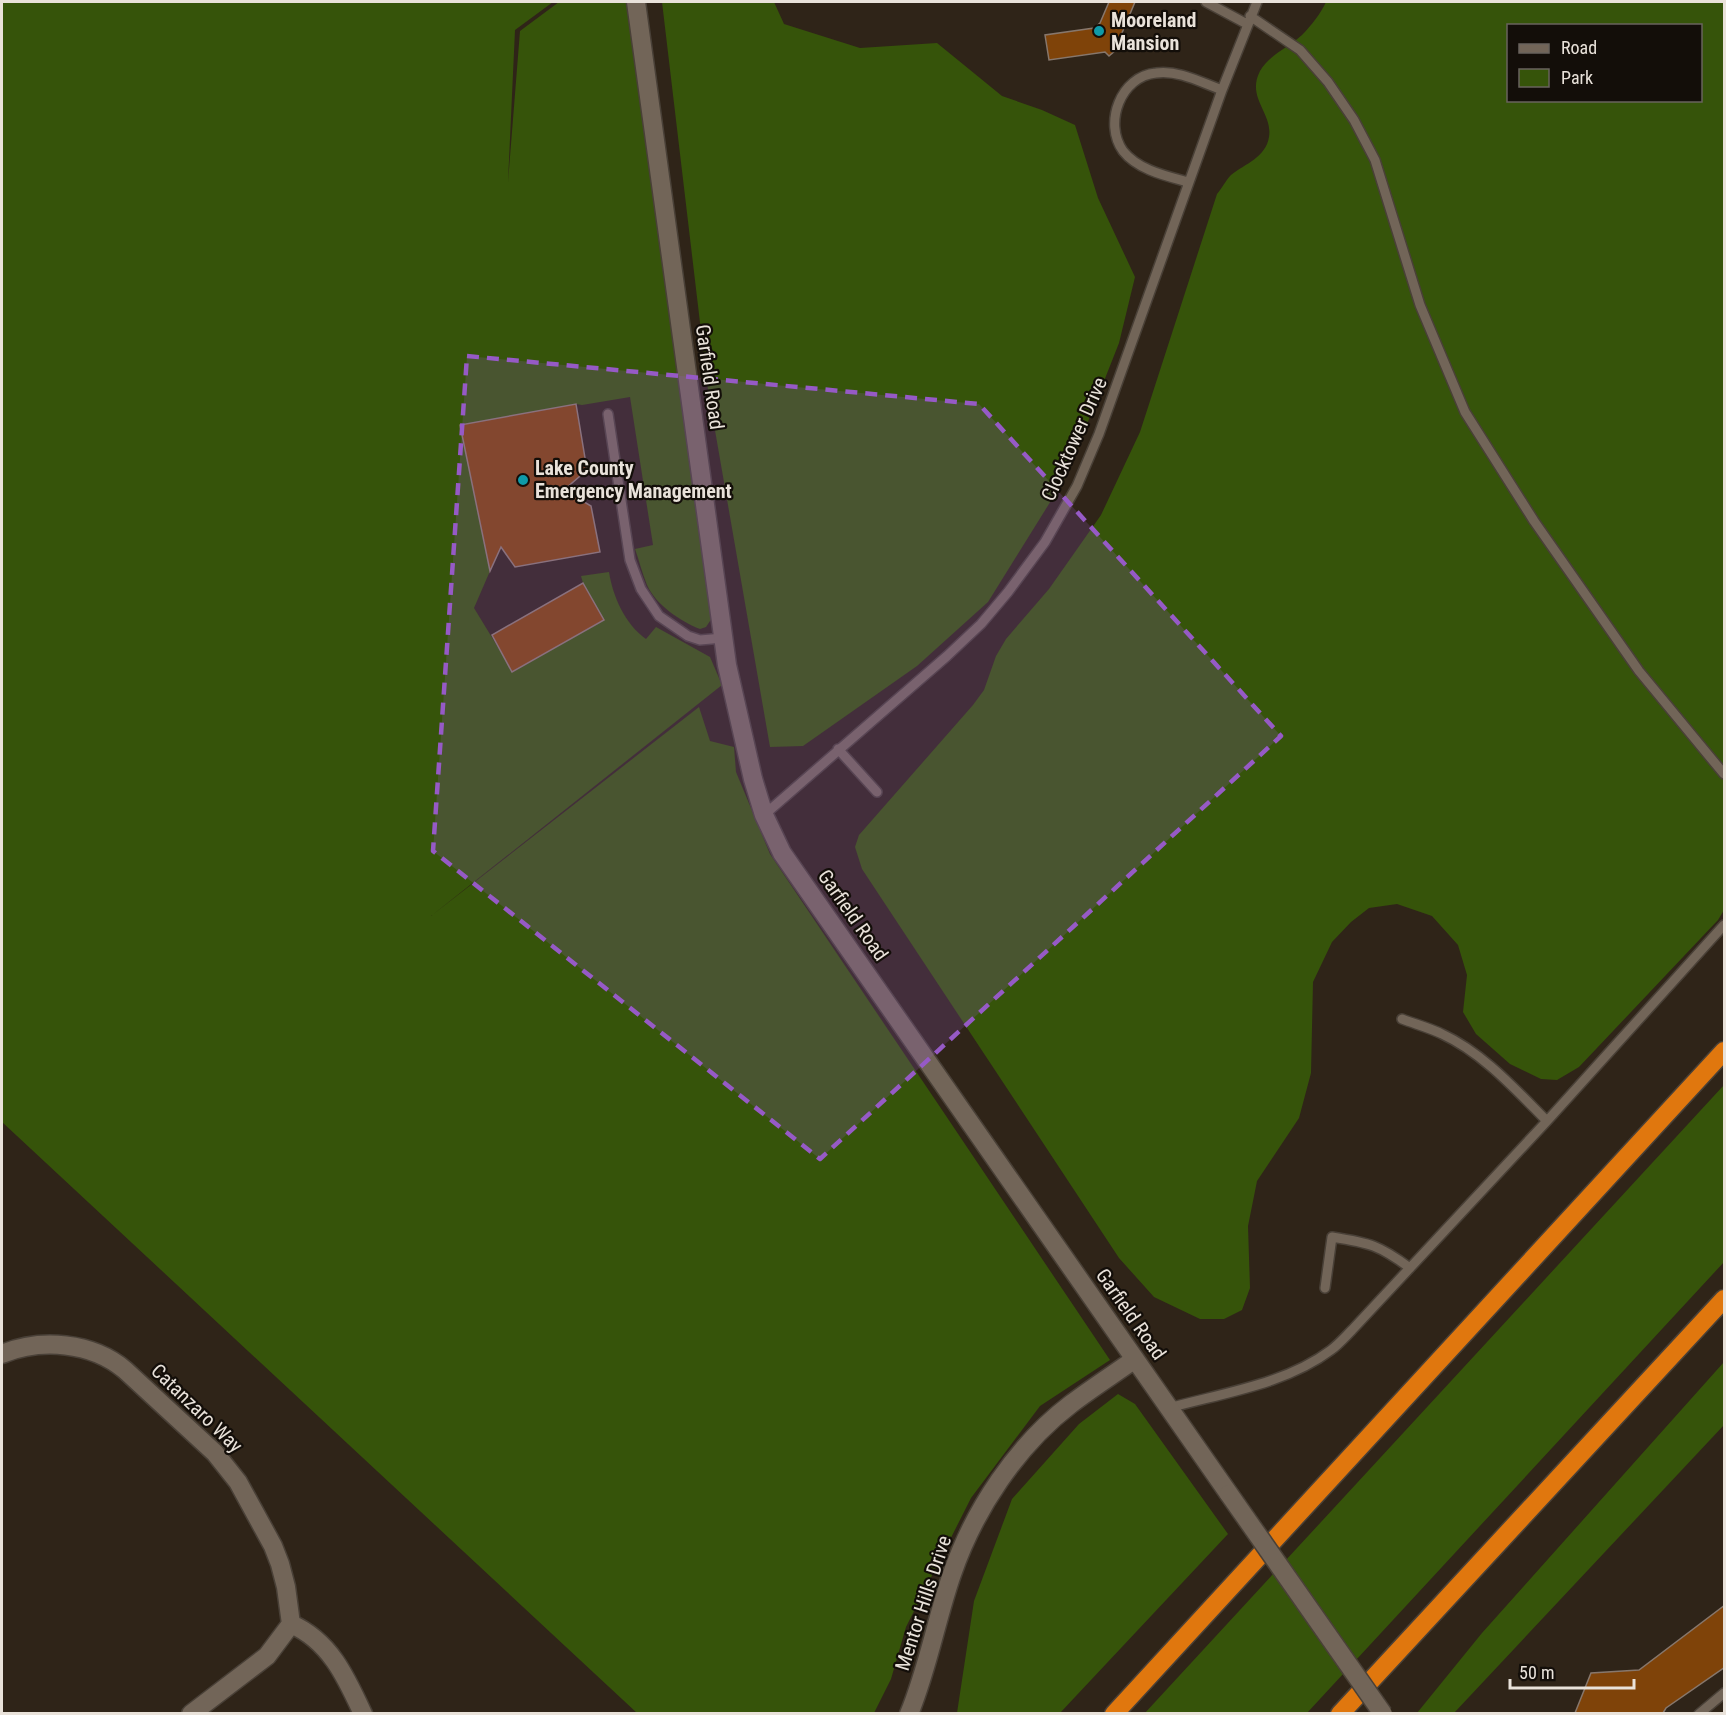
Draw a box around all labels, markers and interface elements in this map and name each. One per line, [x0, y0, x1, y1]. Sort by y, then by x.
place label: Mooreland Mansion [1111, 8, 1196, 55]
marker: Mooreland Mansion [1092, 24, 1106, 38]
legend [1507, 24, 1702, 102]
text: Road [1561, 37, 1597, 58]
text: Park [1561, 67, 1593, 88]
street label: Garfield Road [691, 323, 729, 431]
street label: Clocktower Drive [1036, 373, 1112, 505]
place label: Lake County Emergency Management [535, 456, 732, 503]
marker: Lake County Emergency Management [516, 473, 530, 487]
street label: Garfield Road [813, 865, 893, 965]
street label: Garfield Road [1091, 1264, 1171, 1364]
street label: Catanzaro Way [146, 1358, 248, 1458]
street label: Mentor Hills Drive [890, 1533, 956, 1673]
scale bar [1510, 1652, 1634, 1690]
text: 50 m [1519, 1662, 1554, 1683]

